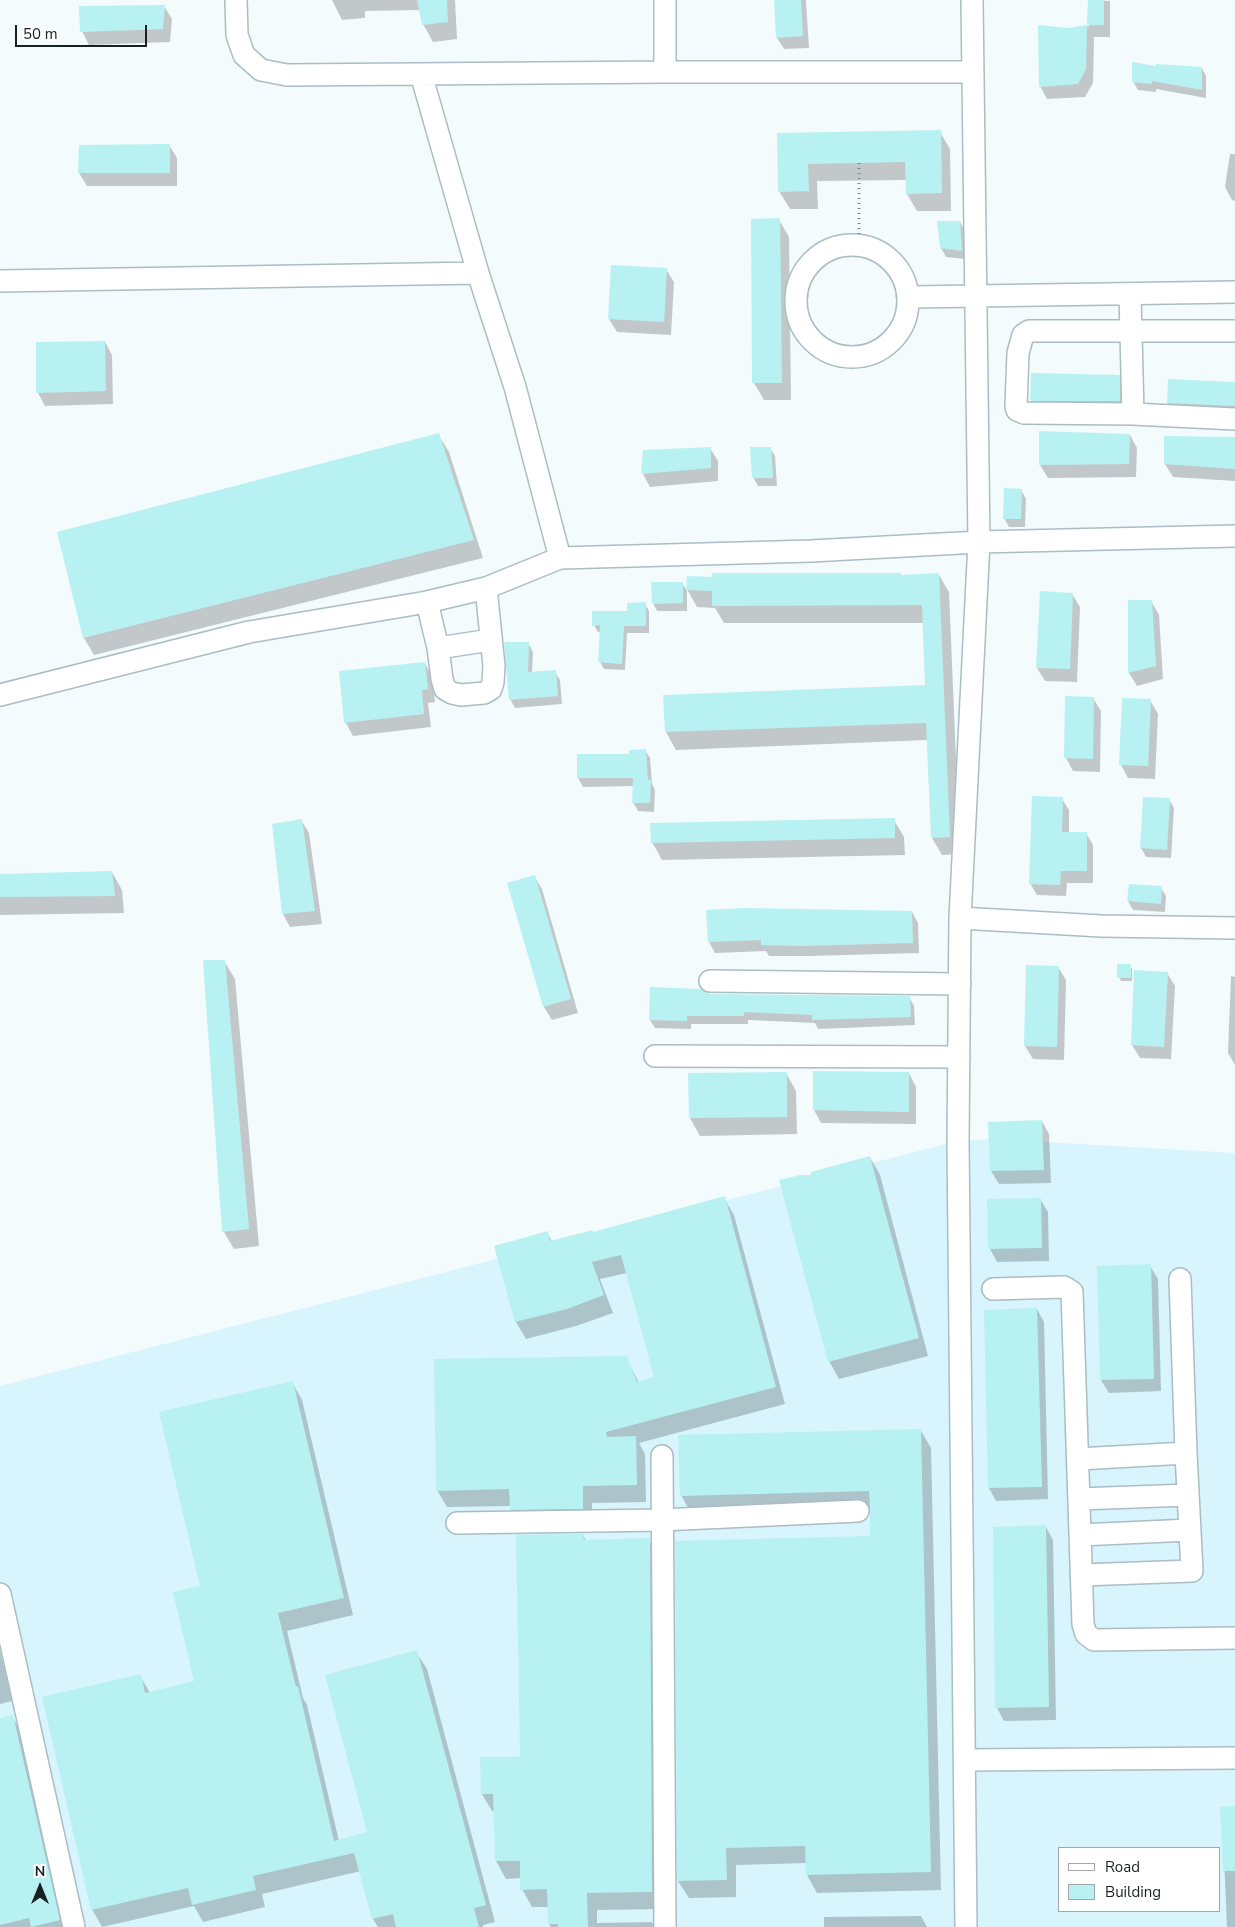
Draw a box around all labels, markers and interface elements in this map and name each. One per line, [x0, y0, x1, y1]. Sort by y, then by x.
scale bar [18, 15, 150, 47]
text: 50 m [23, 24, 58, 44]
legend [1058, 1847, 1220, 1912]
text: Road [1105, 1857, 1140, 1877]
north arrow [15, 1862, 65, 1912]
text: N [35, 1862, 45, 1881]
text: Building [1105, 1882, 1161, 1902]

